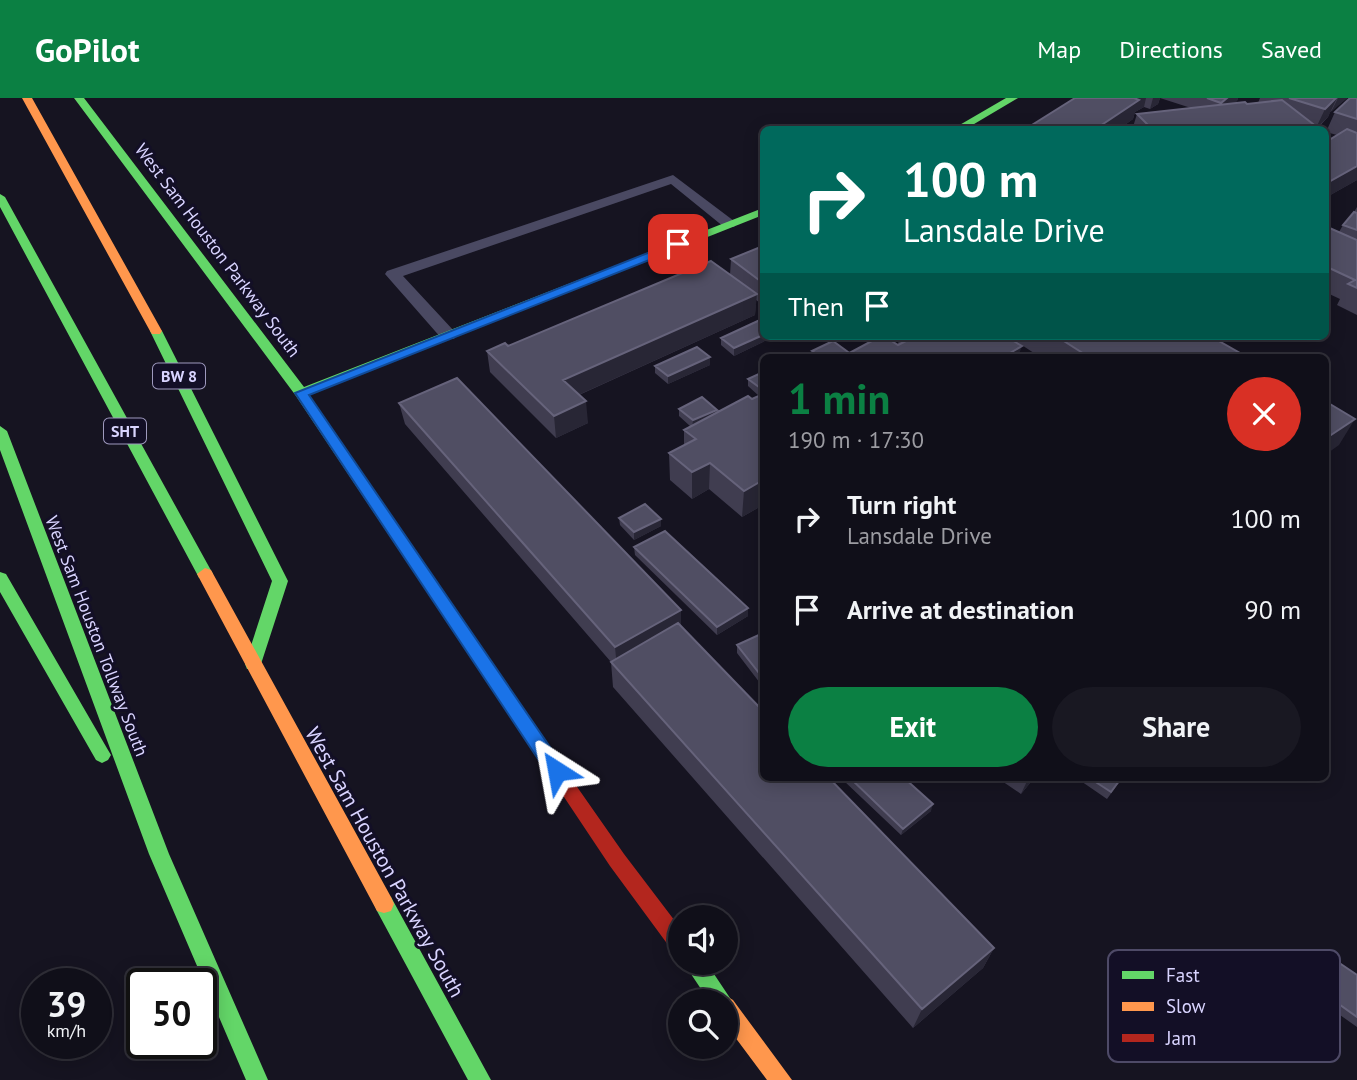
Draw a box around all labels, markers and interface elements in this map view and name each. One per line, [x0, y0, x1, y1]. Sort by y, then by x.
text: GoPilot [35, 28, 140, 71]
text: Map [1037, 34, 1081, 65]
text: Directions [1119, 34, 1223, 65]
text: Saved [1261, 34, 1322, 65]
street label: West Sam Houston Parkway South [130, 139, 306, 361]
text: 100 m [903, 147, 1038, 211]
icon: right [788, 154, 879, 245]
text: Lansdale Drive [903, 209, 1105, 251]
pin [648, 214, 708, 274]
icon: arrive [659, 225, 697, 263]
icon: arrive [858, 287, 896, 325]
text: Then [788, 290, 844, 323]
road number: BW 8 [153, 364, 205, 388]
text: 1 min [788, 371, 890, 426]
button: close [1227, 377, 1301, 451]
road number: SHT [104, 418, 146, 444]
text: 190 m · 17:30 [788, 425, 924, 454]
text: Turn right [847, 488, 956, 521]
icon: right [788, 500, 826, 538]
text: 100 m [1230, 502, 1301, 535]
street label: West Sam Houston Tollway South [40, 512, 154, 760]
text: Lansdale Drive [847, 521, 992, 550]
icon: arrive [788, 591, 826, 629]
text: Arrive at destination [847, 593, 1074, 626]
text: 90 m [1245, 593, 1301, 626]
button: Exit [788, 687, 1038, 767]
button: Share [1052, 687, 1301, 767]
street label: West Sam Houston Parkway South [299, 722, 471, 1002]
position arrow [520, 734, 594, 808]
map controls [668, 905, 738, 1059]
button: sound [668, 905, 738, 975]
legend [1108, 950, 1340, 1062]
text: Fast [1166, 963, 1200, 987]
speed limit sign: 50 [126, 968, 217, 1059]
text: 39 [47, 981, 86, 1027]
button: search [668, 989, 738, 1059]
text: Slow [1166, 994, 1206, 1018]
text: km/h [47, 1019, 86, 1042]
text: Jam [1165, 1026, 1196, 1050]

